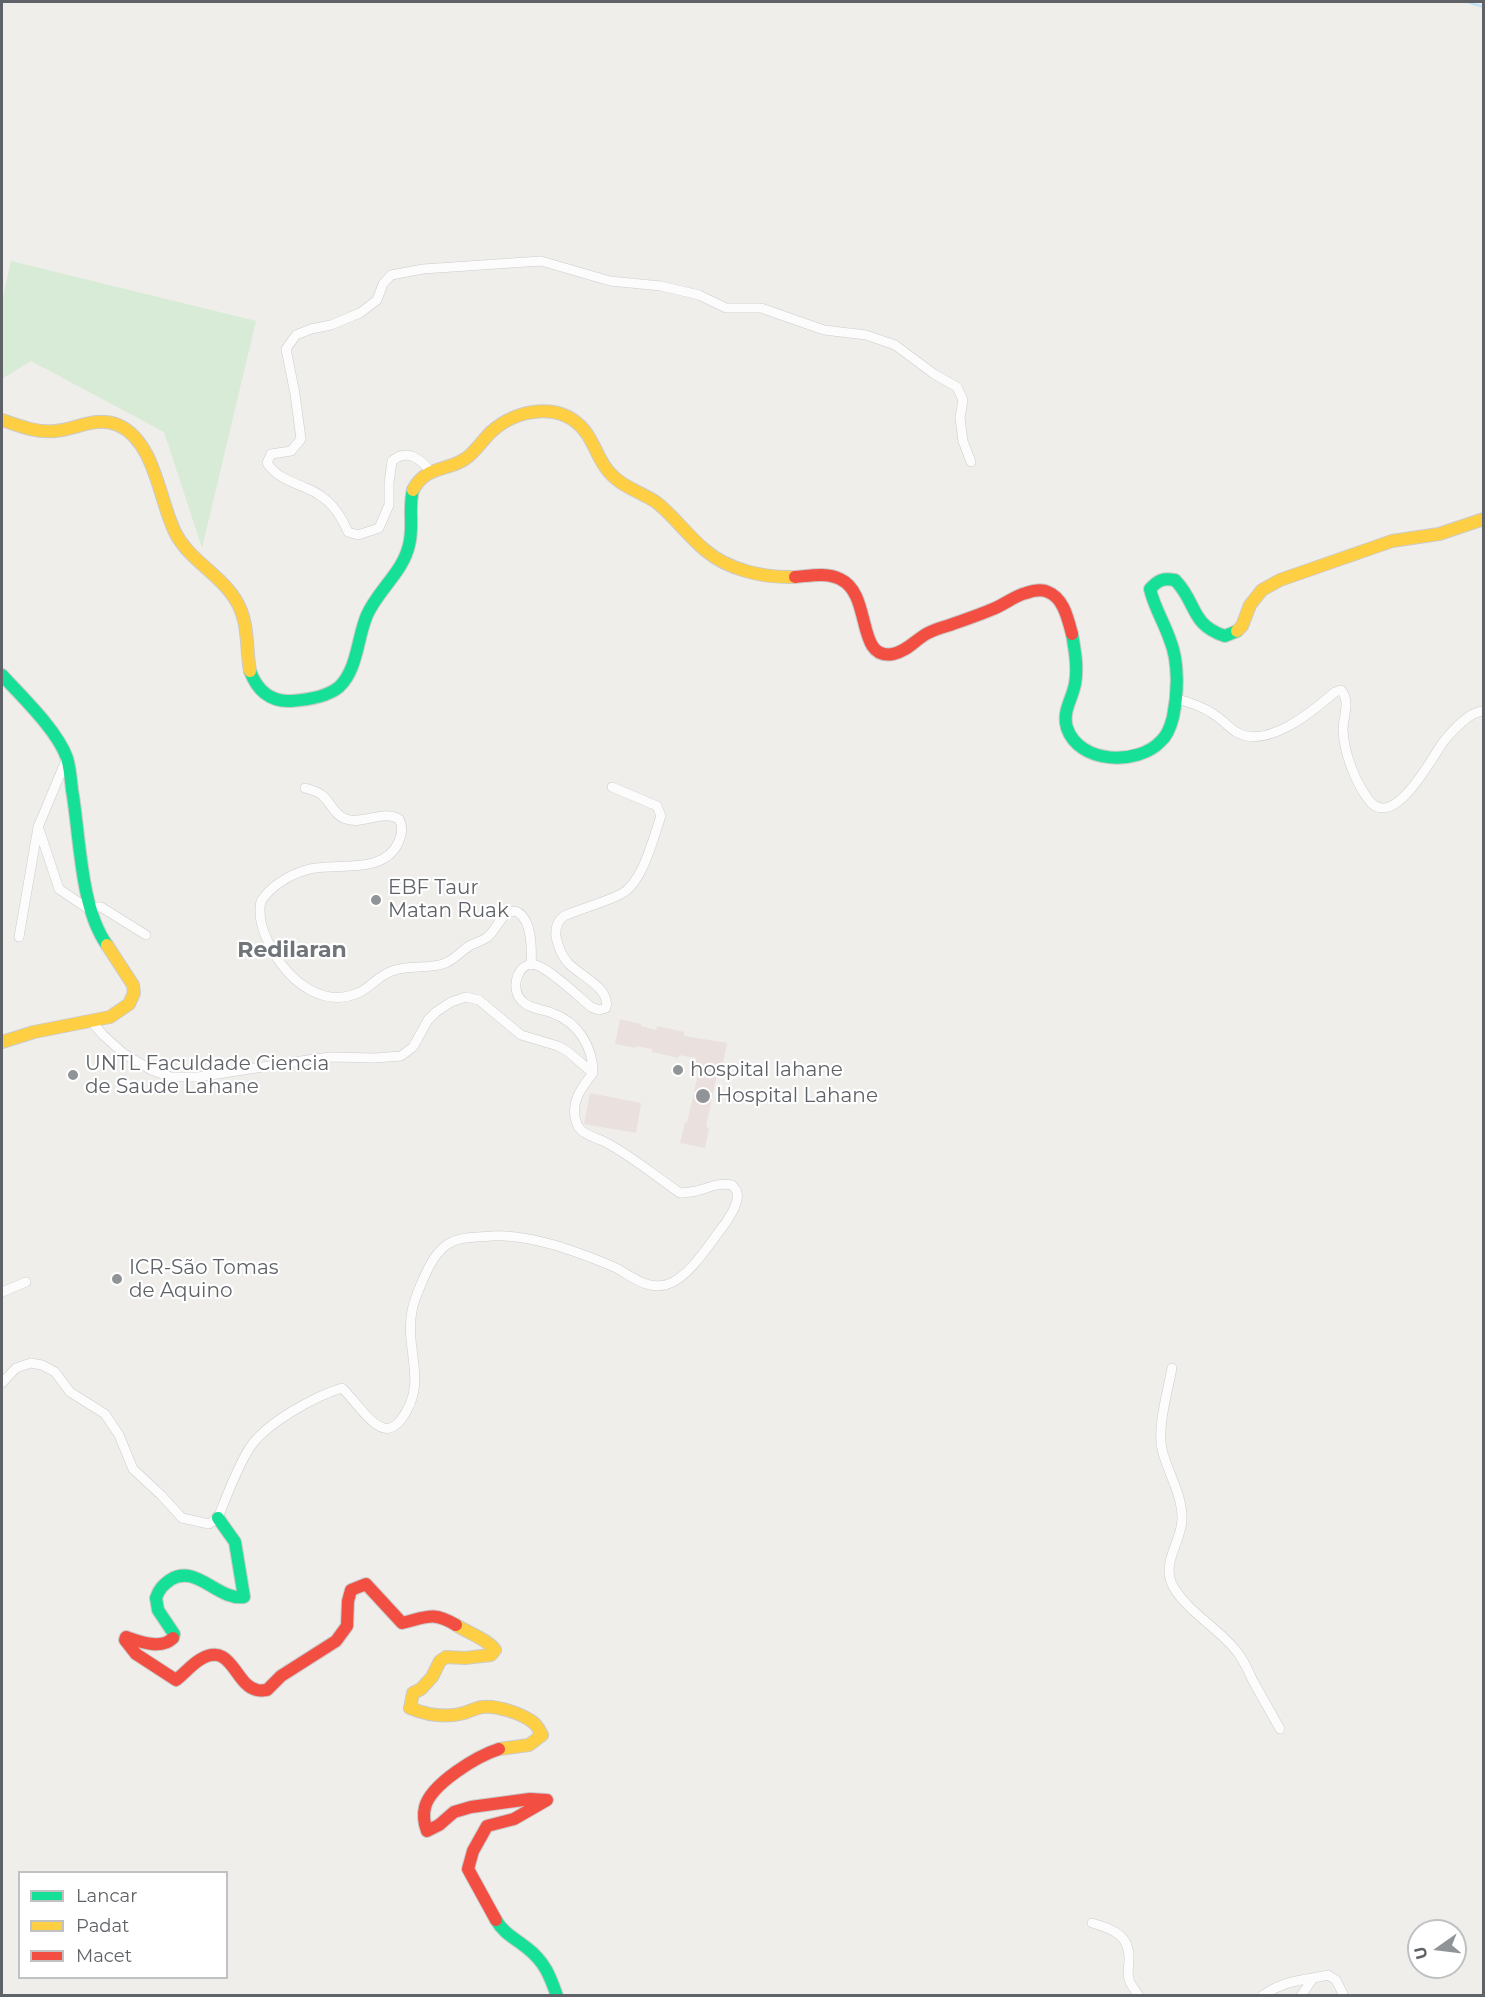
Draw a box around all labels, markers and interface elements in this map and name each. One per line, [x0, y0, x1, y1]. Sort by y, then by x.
place label: EBF Taur Matan Ruak [388, 876, 509, 923]
marker: EBF Taur Matan Ruak [369, 893, 383, 907]
district label: Redilaran [237, 938, 347, 964]
place label: UNTL Faculdade Ciencia de Saude Lahane [85, 1052, 329, 1099]
place label: hospital lahane [690, 1058, 843, 1082]
marker: hospital lahane [671, 1063, 685, 1077]
marker: UNTL Faculdade Ciencia de Saude Lahane [66, 1068, 80, 1082]
place label: Hospital Lahane [716, 1084, 878, 1108]
marker: Hospital Lahane [694, 1087, 712, 1105]
place label: ICR-São Tomas de Aquino [129, 1256, 279, 1303]
marker: ICR-São Tomas de Aquino [110, 1272, 124, 1286]
legend [18, 1871, 228, 1979]
text: Lancar [76, 1885, 137, 1907]
text: Padat [76, 1915, 129, 1937]
north arrow [1407, 1919, 1467, 1979]
text: Macet [76, 1945, 132, 1967]
text: U [1410, 1945, 1432, 1961]

